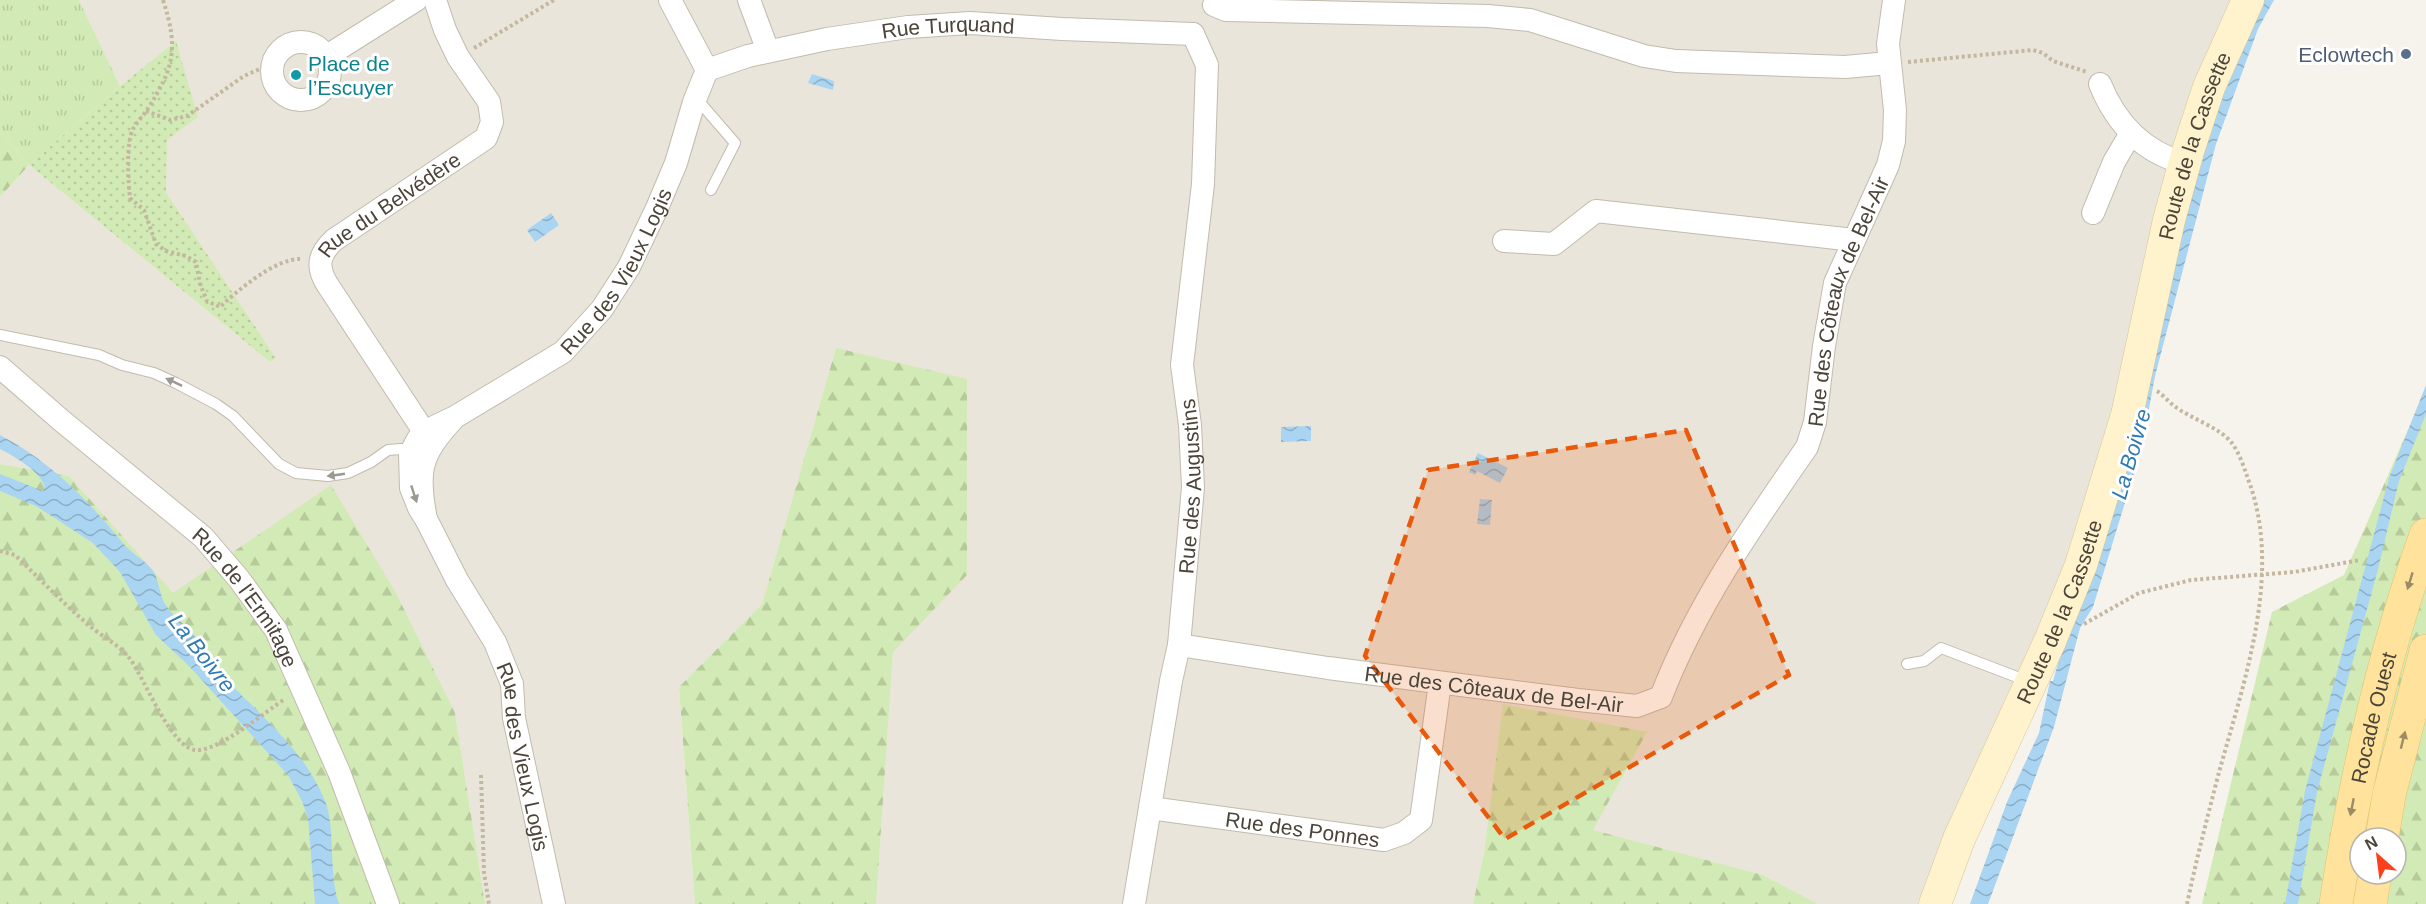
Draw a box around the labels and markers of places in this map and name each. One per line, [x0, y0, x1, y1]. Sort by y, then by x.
place label: Eclowtech [2298, 43, 2394, 66]
marker: Eclowtech [2399, 47, 2413, 61]
place label: Place de l’Escuyer [308, 52, 393, 99]
marker: Place de l’Escuyer [289, 68, 303, 82]

